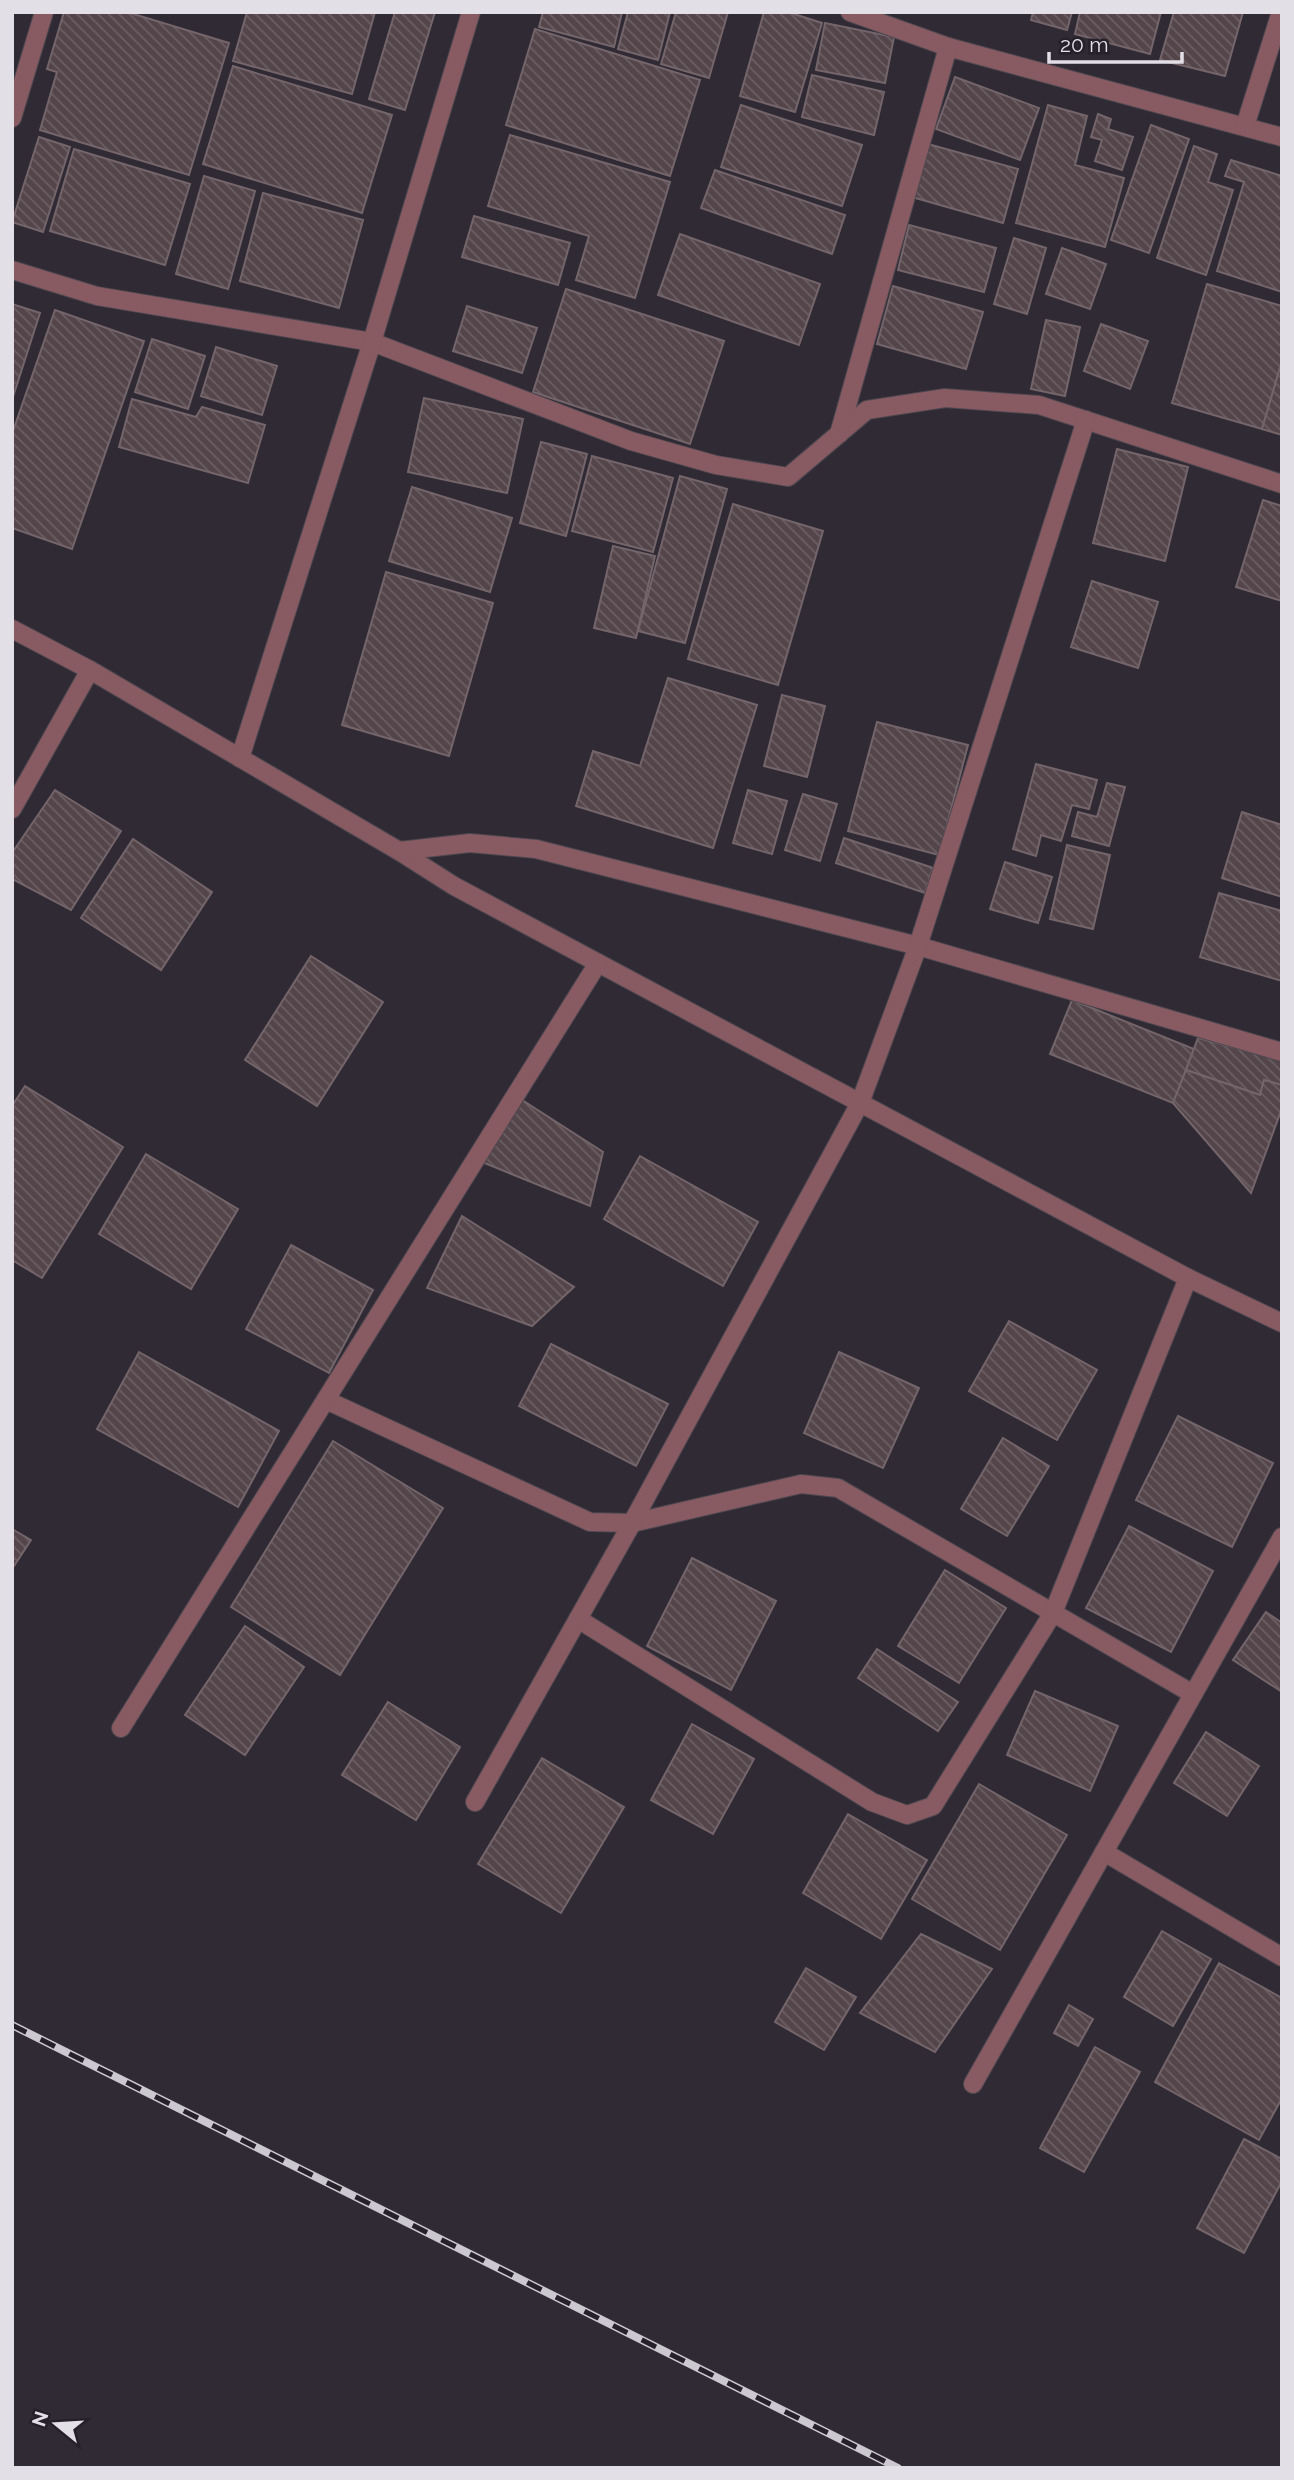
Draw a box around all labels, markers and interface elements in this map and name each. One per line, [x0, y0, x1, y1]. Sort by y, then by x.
scale bar [1049, 21, 1182, 65]
text: 20 m [1060, 32, 1108, 57]
north arrow [21, 2389, 91, 2459]
text: N [27, 2408, 53, 2429]

